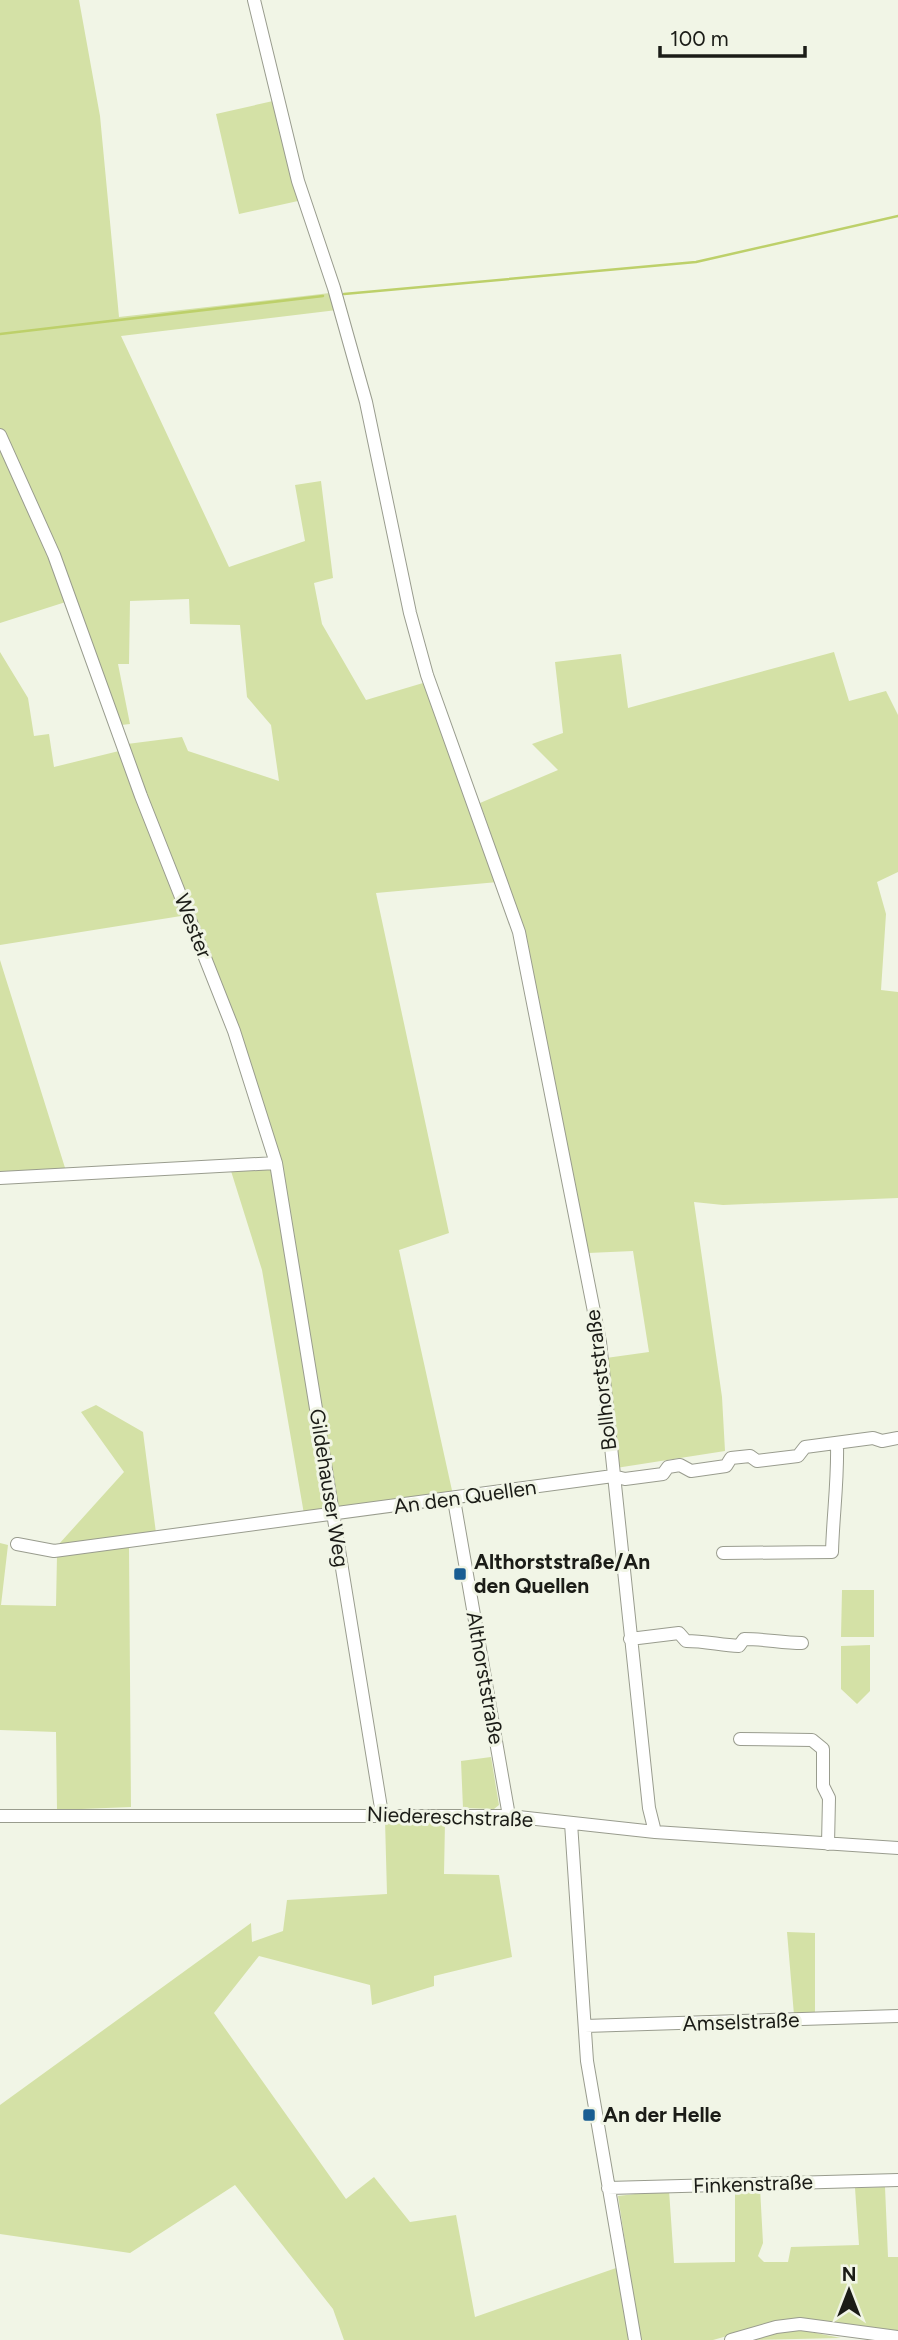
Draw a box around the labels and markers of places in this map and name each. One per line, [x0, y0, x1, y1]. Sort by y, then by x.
place label: Althorststraße/An den Quellen [474, 1549, 650, 1598]
marker: Althorststraße/An den Quellen [452, 1566, 468, 1582]
place label: An der Helle [603, 2102, 722, 2127]
marker: An der Helle [581, 2107, 597, 2123]

